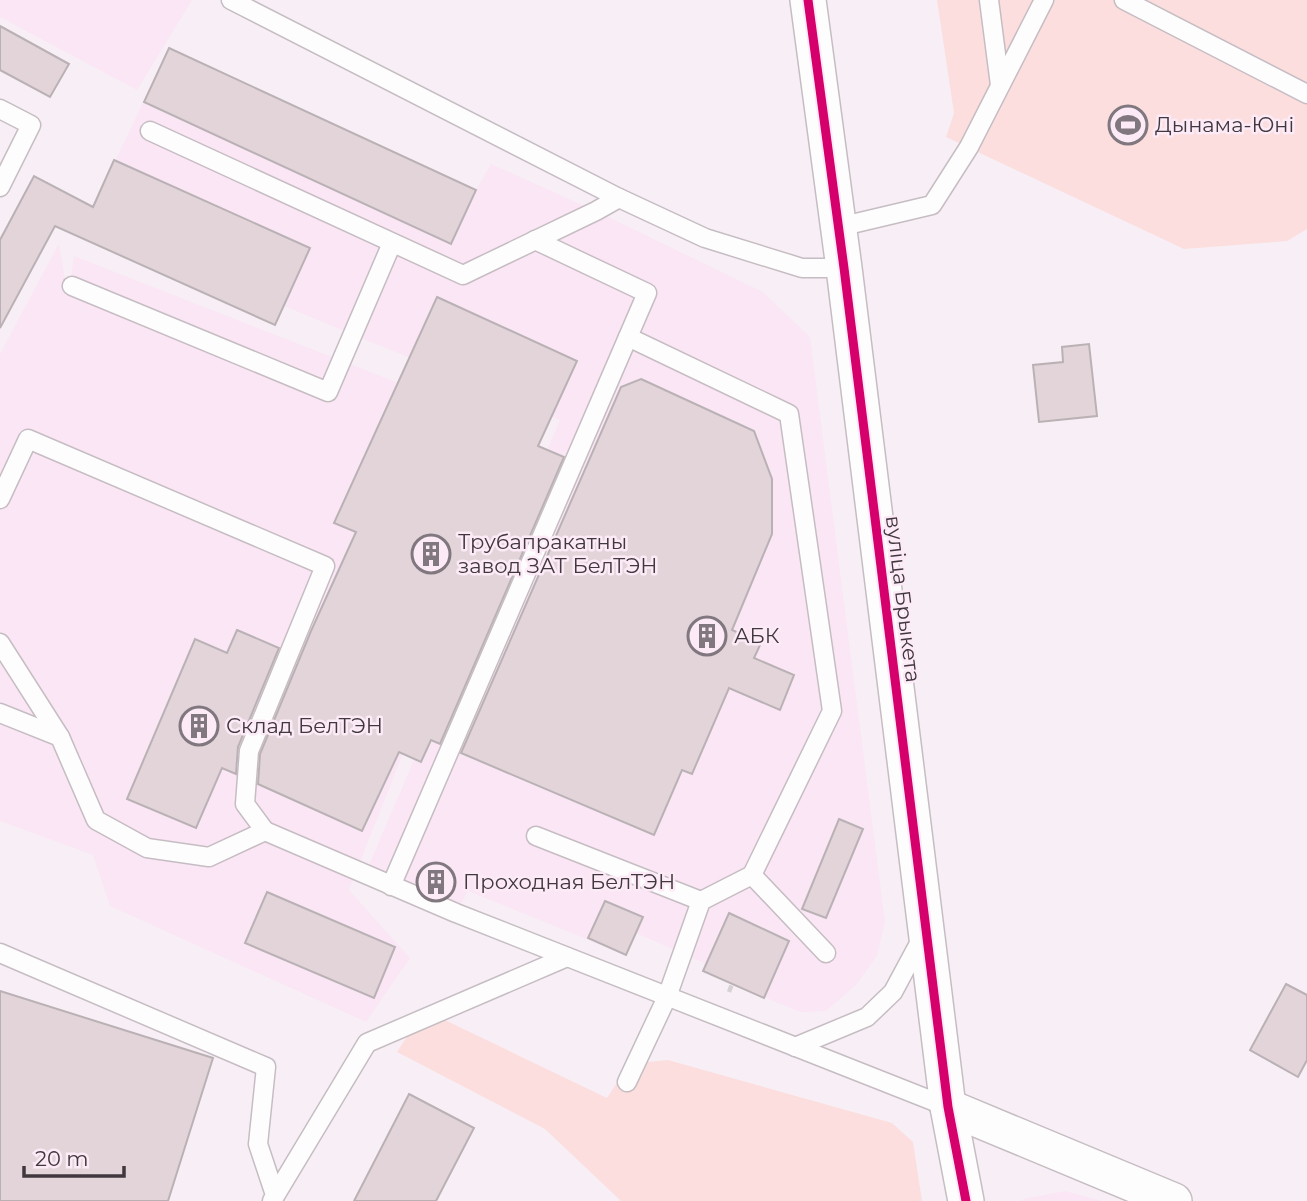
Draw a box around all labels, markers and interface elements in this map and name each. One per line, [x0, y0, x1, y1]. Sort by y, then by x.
sports icon: Дынама-Юні [1107, 104, 1149, 146]
place label: Дынама-Юні [1155, 112, 1294, 137]
street label: вуліца Брыкета [881, 514, 926, 684]
place label: Трубапракатны завод ЗАТ БелТЭН [458, 529, 658, 578]
building icon: Трубапракатны завод ЗАТ БелТЭН [410, 533, 452, 575]
building icon: АБК [686, 615, 728, 657]
place label: АБК [734, 623, 780, 648]
building icon: Склад БелТЭН [178, 705, 220, 747]
place label: Склад БелТЭН [226, 713, 383, 738]
building icon: Проходная БелТЭН [415, 861, 457, 903]
place label: Проходная БелТЭН [463, 869, 675, 894]
scale bar [24, 1134, 124, 1178]
text: 20 m [35, 1146, 89, 1171]

